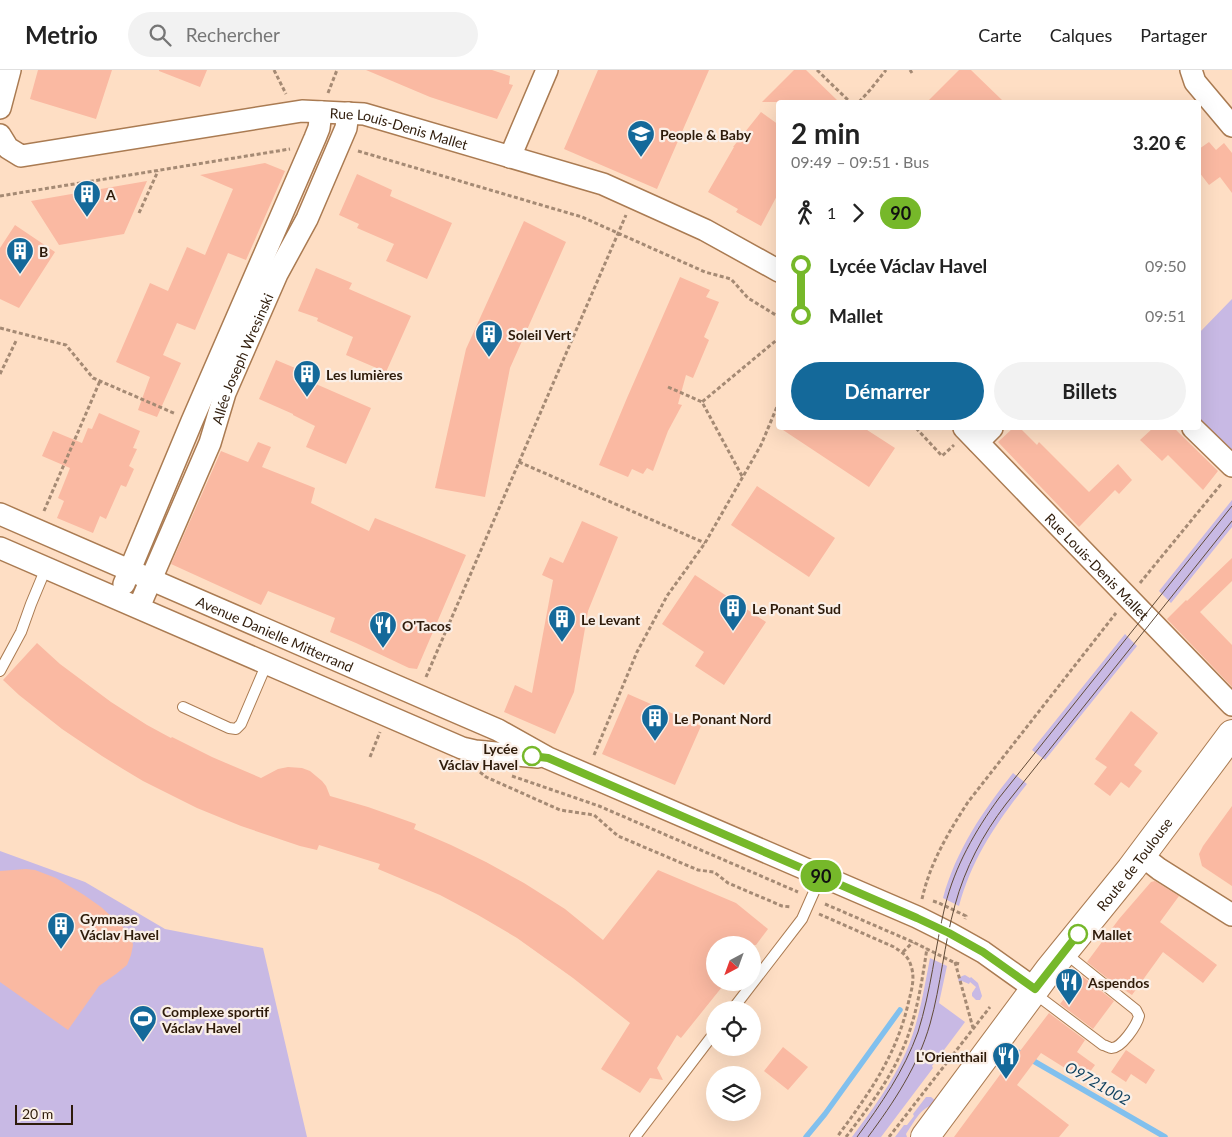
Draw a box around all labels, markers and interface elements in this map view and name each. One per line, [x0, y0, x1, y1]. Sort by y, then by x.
search box [128, 12, 478, 57]
text: Metrio [25, 20, 98, 49]
icon: search [146, 21, 174, 49]
text: Rechercher [186, 23, 280, 46]
text: Carte [978, 24, 1022, 46]
text: Calques [1050, 24, 1112, 46]
text: Partager [1140, 24, 1207, 46]
street label: Rue Louis-Denis Mallet [329, 104, 470, 152]
text: 2 min [791, 116, 860, 150]
school or university icon: People & Baby [626, 119, 656, 158]
place label: People & Baby [660, 126, 752, 143]
text: 3.20 € [1133, 131, 1186, 154]
text: 09:49 – 09:51 · Bus [791, 152, 929, 171]
building icon: A [72, 179, 102, 218]
place label: A [105, 186, 116, 203]
icon: walk [791, 199, 819, 227]
icon: forward [844, 199, 872, 227]
text: 90 [890, 202, 911, 224]
text: 1 [827, 203, 836, 222]
building icon: B [5, 236, 35, 275]
place label: B [39, 243, 48, 260]
text: Lycée Václav Havel [829, 254, 987, 277]
text: 09:50 [1145, 256, 1186, 275]
street label: Allée Joseph Wresinski [208, 290, 276, 426]
text: Mallet [829, 304, 883, 327]
text: 09:51 [1145, 306, 1186, 325]
building icon: Soleil Vert [474, 319, 504, 358]
place label: Soleil Vert [508, 326, 572, 343]
building icon: Les lumières [292, 359, 322, 398]
button: Démarrer [791, 362, 984, 420]
button: Billets [994, 362, 1186, 420]
place label: Les lumières [326, 366, 403, 383]
street label: Rue Louis-Denis Mallet [1042, 509, 1153, 623]
street label: Avenue Danielle Mitterrand [194, 592, 356, 675]
building icon: Le Ponant Sud [718, 593, 748, 632]
place label: Le Ponant Sud [752, 600, 841, 617]
building icon: Le Levant [547, 604, 577, 643]
restaurant icon: O'Tacos [368, 610, 398, 649]
place label: Le Levant [581, 611, 641, 628]
place label: O'Tacos [402, 617, 451, 634]
building icon: Le Ponant Nord [640, 703, 670, 742]
place label: Le Ponant Nord [674, 710, 771, 727]
place label: Lycée Václav Havel [438, 740, 519, 773]
marker: Lycée Václav Havel [522, 746, 542, 766]
street label: Route de Toulouse [1092, 814, 1175, 914]
line badge: 90 [798, 860, 844, 892]
text: 90 [811, 865, 831, 887]
place label: Gymnase Václav Havel [79, 910, 159, 943]
building icon: Gymnase Václav Havel [46, 911, 76, 950]
marker: Mallet [1068, 924, 1088, 944]
place label: Mallet [1092, 926, 1133, 943]
north arrow [706, 936, 761, 991]
map controls [706, 936, 761, 1121]
restaurant icon: Aspendos [1054, 967, 1084, 1006]
place label: Aspendos [1087, 974, 1149, 991]
button: locate [706, 1001, 761, 1056]
place label: Complexe sportif Václav Havel [161, 1003, 269, 1036]
sports icon: Complexe sportif Václav Havel [128, 1004, 158, 1043]
restaurant icon: L'Orienthail [991, 1041, 1021, 1080]
place label: L'Orienthail [916, 1048, 987, 1065]
water label: O9721002 [1062, 1057, 1134, 1109]
button: layers [706, 1066, 761, 1121]
scale bar [15, 1102, 72, 1125]
text: 20 m [22, 1105, 53, 1122]

